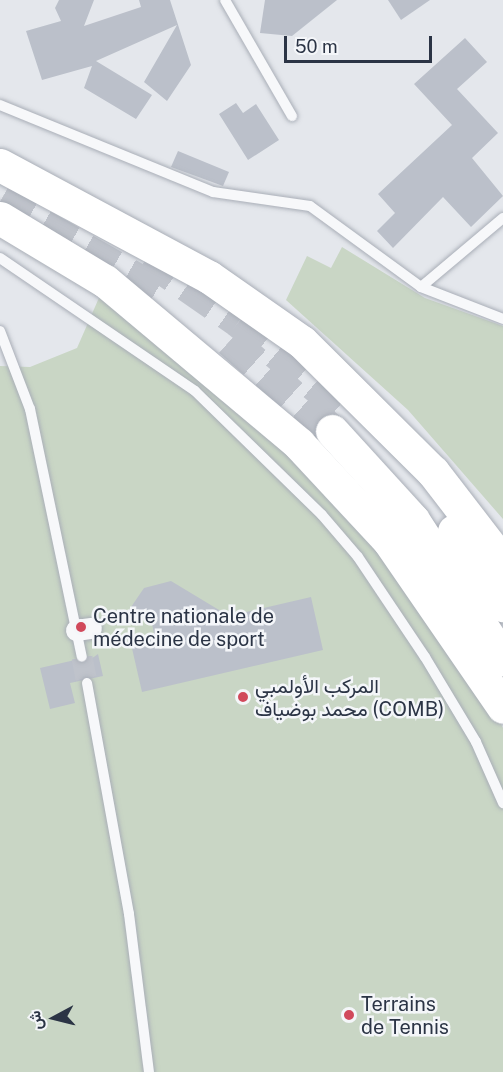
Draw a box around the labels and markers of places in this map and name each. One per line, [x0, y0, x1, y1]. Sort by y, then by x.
place label: Centre nationale de médecine de sport [93, 604, 275, 651]
marker: Centre nationale de médecine de sport [74, 620, 88, 634]
place label: المركب الأولمبي محمد بوضياف (COMB) [255, 674, 444, 721]
marker: المركب الأولمبي محمد بوضياف (COMB) [236, 690, 250, 704]
place label: Terrains de Tennis [361, 992, 449, 1039]
marker: Terrains de Tennis [342, 1008, 356, 1022]

